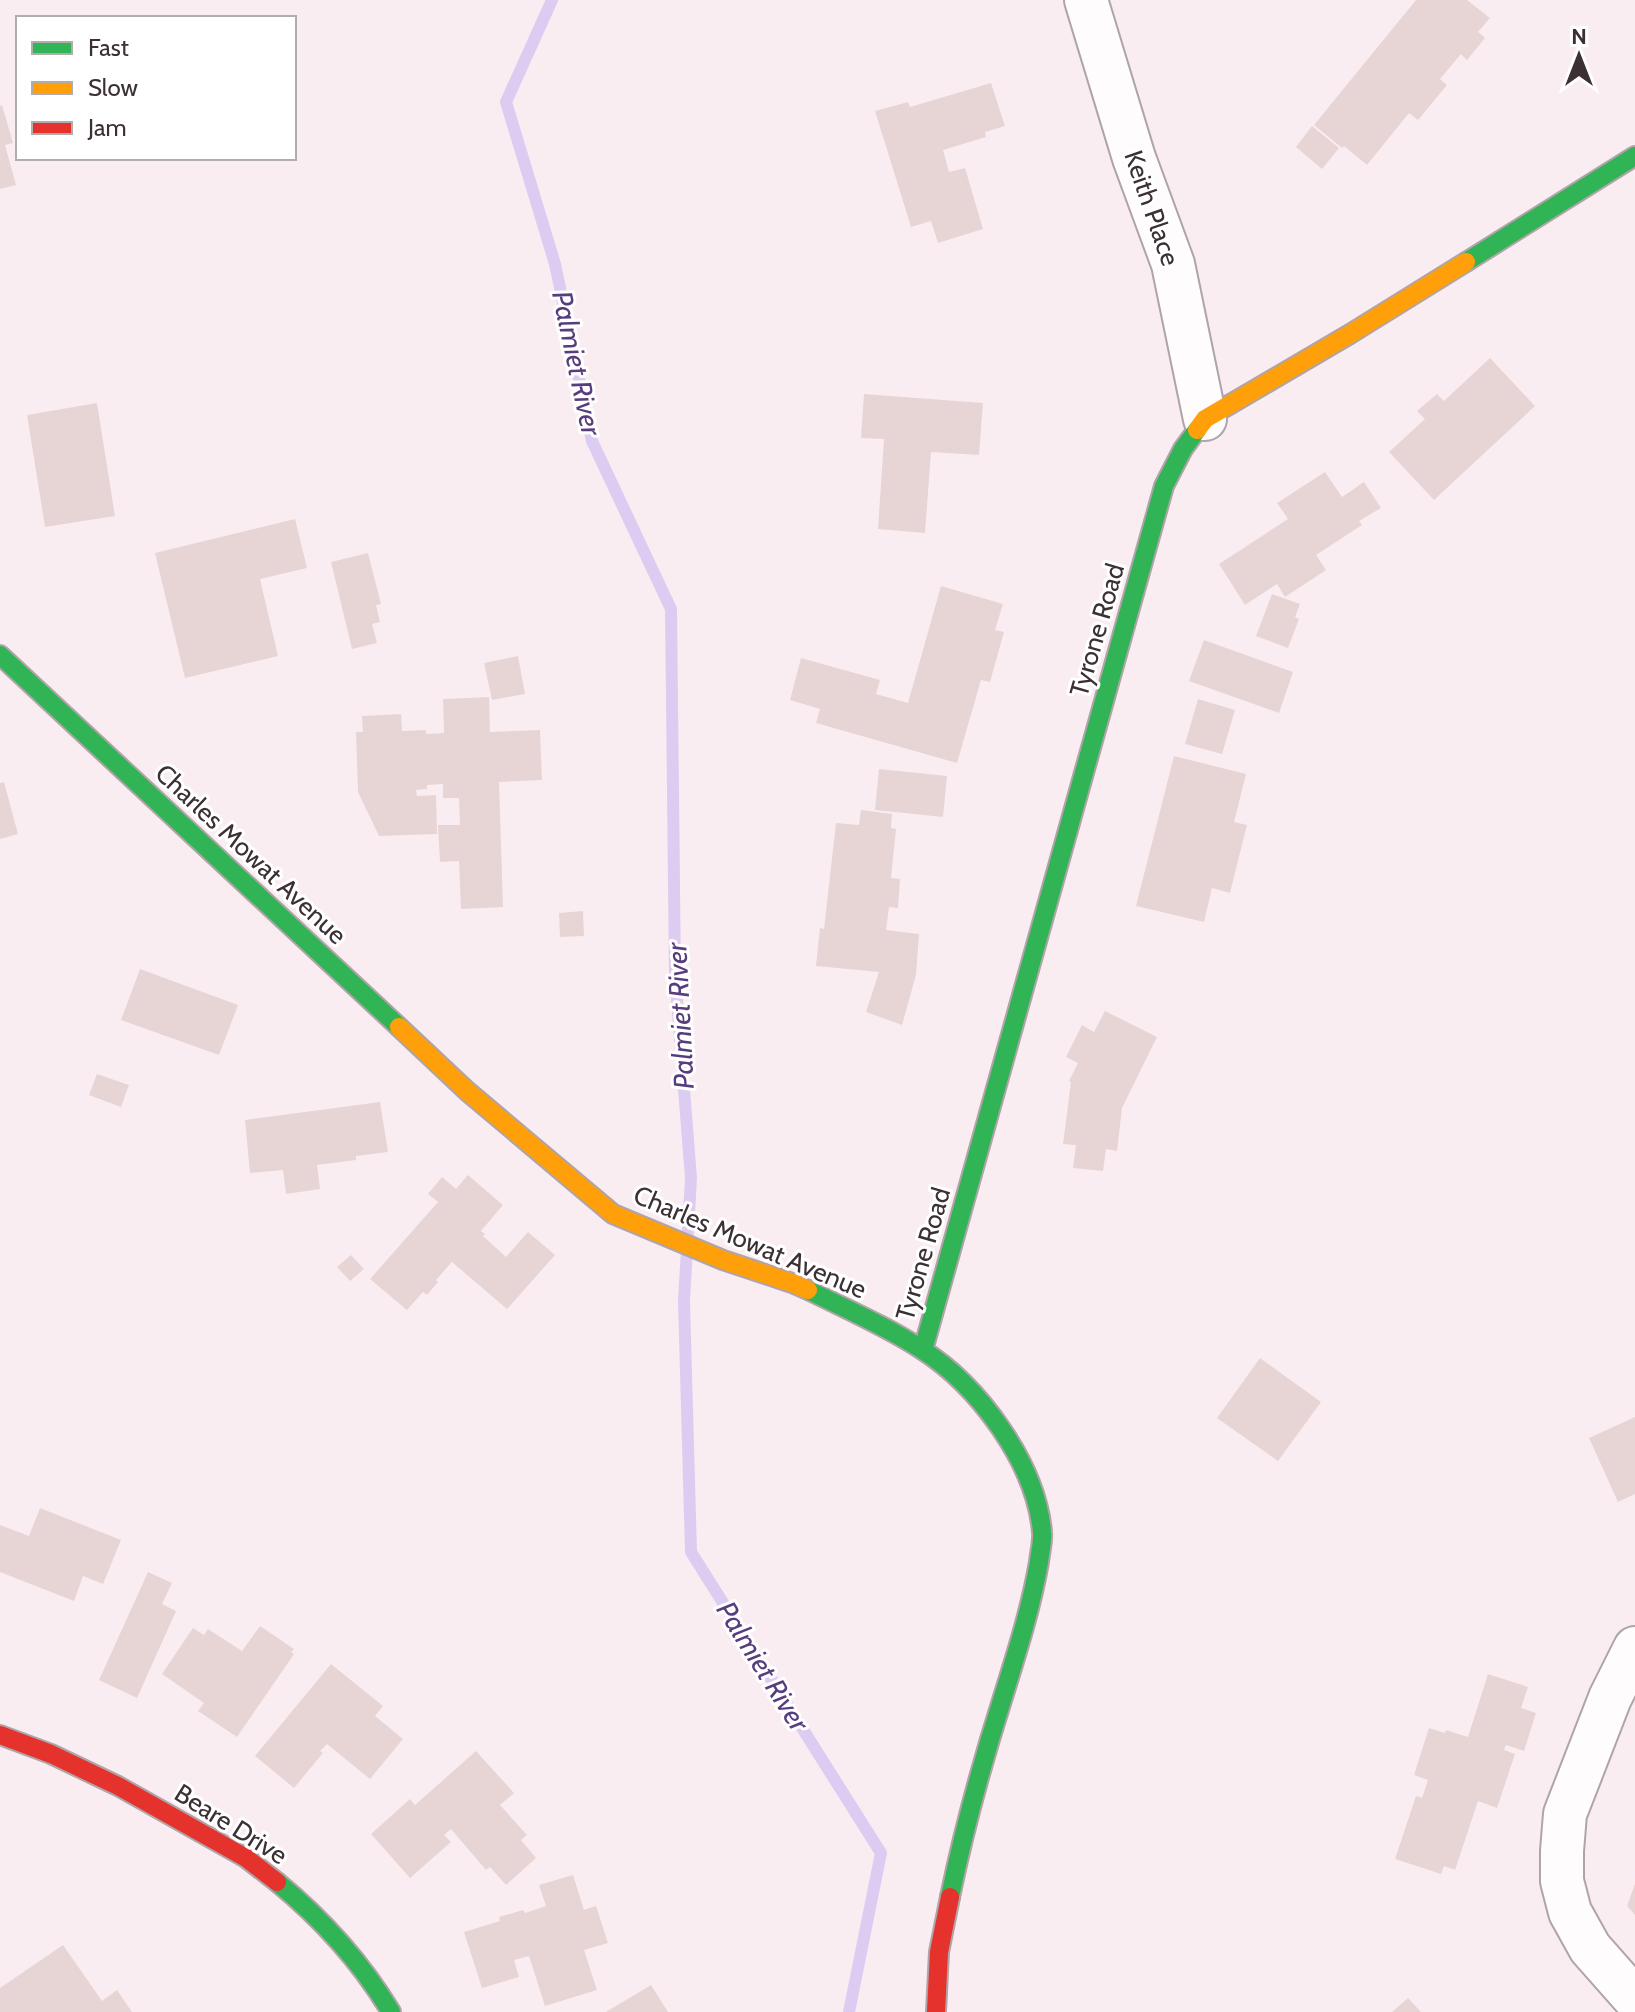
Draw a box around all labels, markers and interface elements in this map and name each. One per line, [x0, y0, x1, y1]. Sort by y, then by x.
legend [16, 16, 296, 160]
north arrow [1539, 16, 1619, 96]
text: N [1571, 23, 1587, 50]
text: Fast [88, 33, 129, 62]
text: Slow [88, 73, 138, 102]
text: Jam [87, 113, 126, 142]
street label: Keith Place [1117, 146, 1187, 270]
water label: Palmiet River [545, 288, 609, 440]
street label: Tyrone Road [1063, 560, 1131, 700]
street label: Charles Mowat Avenue [149, 757, 353, 951]
water label: Palmiet River [659, 940, 701, 1090]
street label: Charles Mowat Avenue [629, 1178, 871, 1306]
street label: Tyrone Road [889, 1184, 957, 1324]
water label: Palmiet River [710, 1595, 817, 1739]
street label: Beare Drive [169, 1777, 293, 1871]

